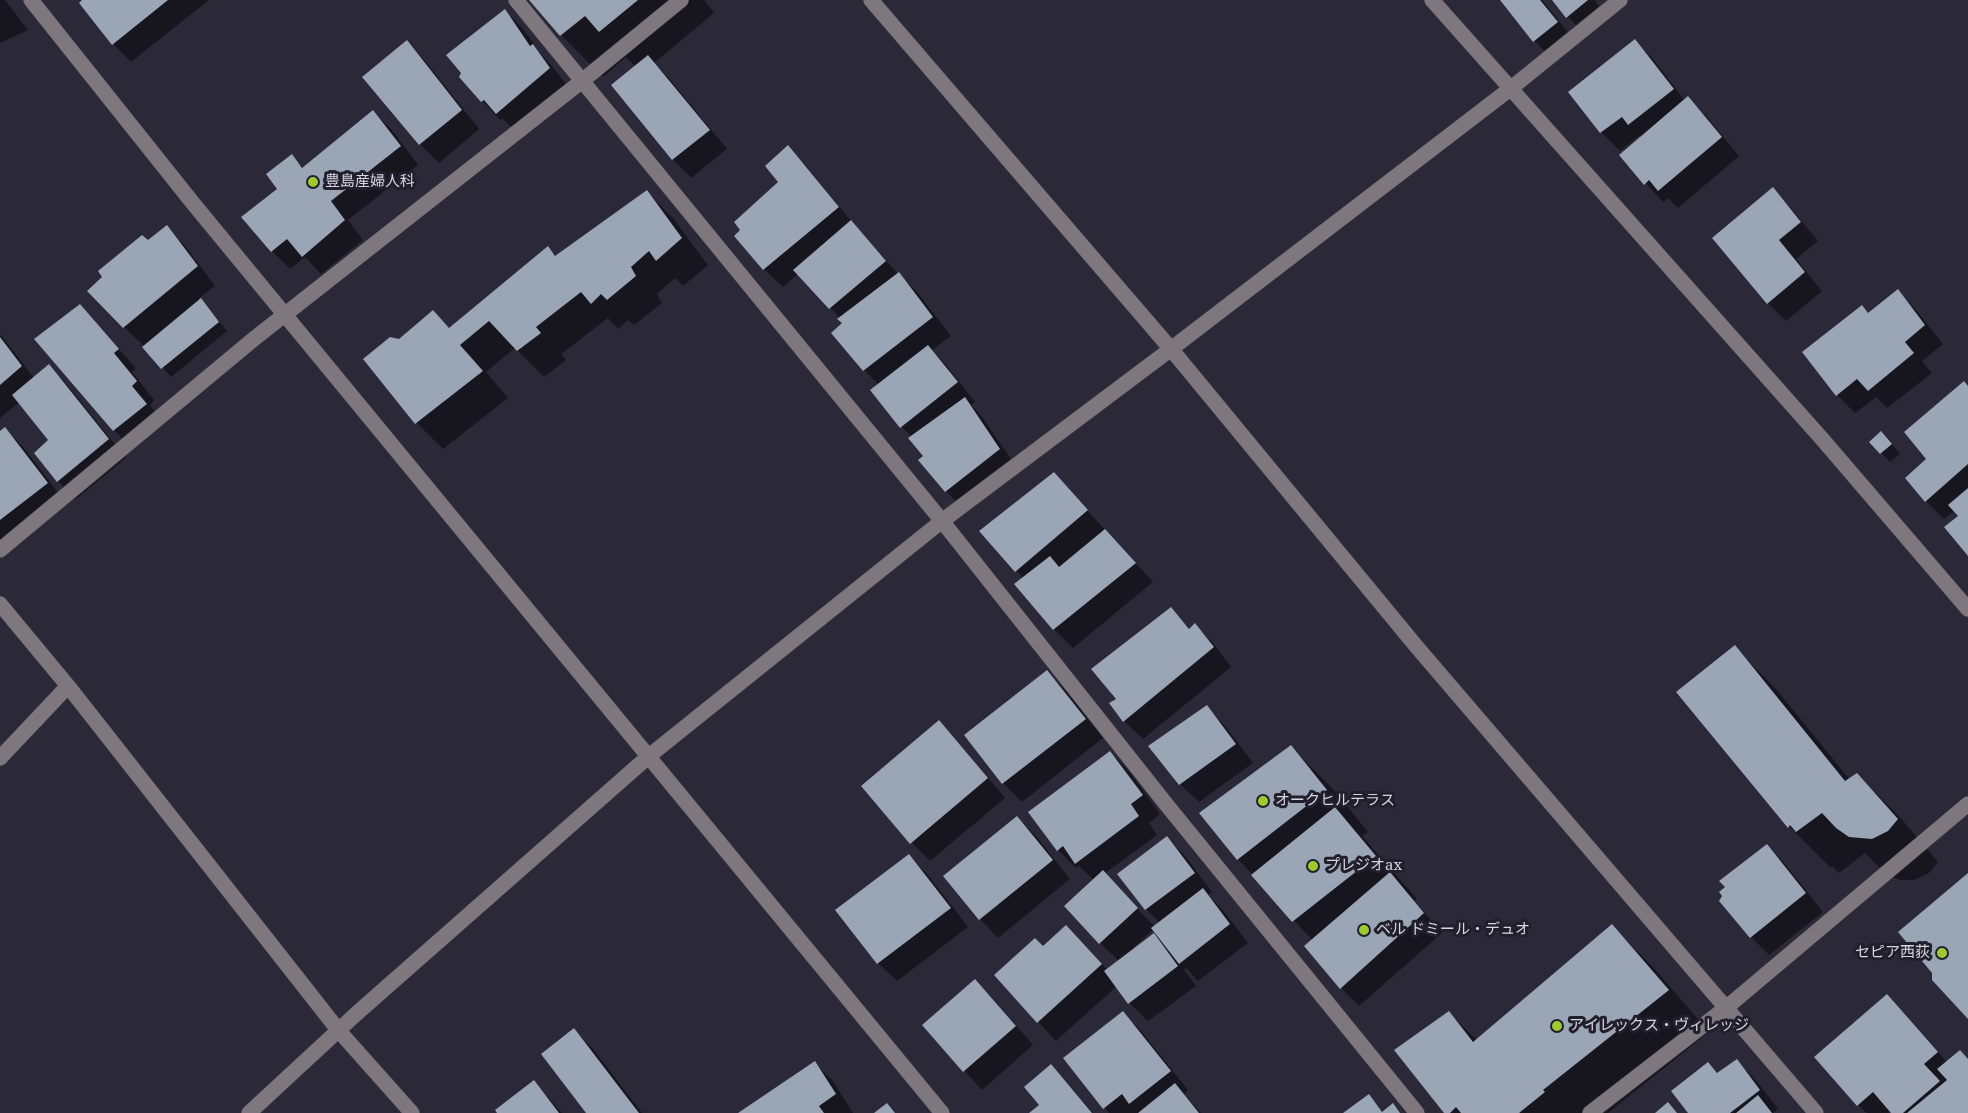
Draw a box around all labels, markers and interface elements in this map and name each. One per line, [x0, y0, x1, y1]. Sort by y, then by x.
place label: 豊島産婦人科 [325, 173, 415, 191]
marker: 豊島産婦人科 [306, 175, 320, 189]
place label: オークヒルテラス [1275, 792, 1395, 810]
marker: オークヒルテラス [1256, 794, 1270, 808]
place label: プレジオax [1325, 857, 1402, 875]
marker: プレジオax [1306, 859, 1320, 873]
place label: ベル ドミール・デュオ [1376, 921, 1530, 939]
marker: ベル ドミール・デュオ [1357, 923, 1371, 937]
place label: セピア西荻 [1855, 944, 1930, 962]
marker: セピア西荻 [1935, 946, 1949, 960]
place label: アイレックス・ヴィレッジ [1569, 1017, 1749, 1035]
marker: アイレックス・ヴィレッジ [1550, 1019, 1564, 1033]

